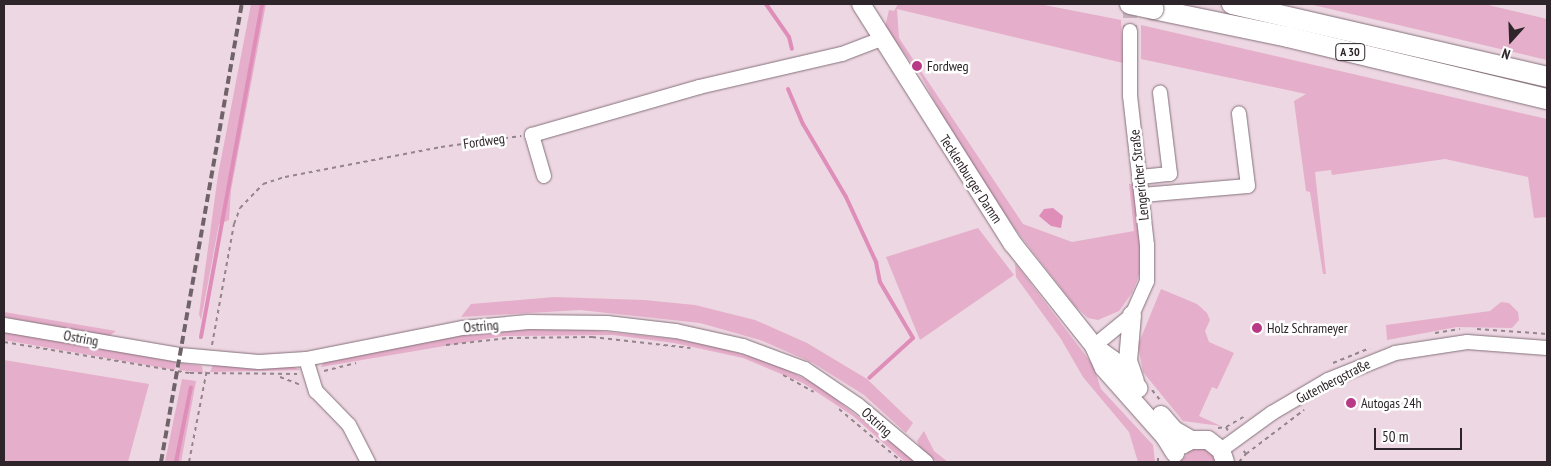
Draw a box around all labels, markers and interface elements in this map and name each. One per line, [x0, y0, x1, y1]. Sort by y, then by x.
north arrow [1486, 15, 1536, 65]
road number: A 30 [1335, 42, 1365, 62]
text: N [1499, 44, 1513, 64]
place label: Fordweg [927, 58, 969, 74]
marker: Fordweg [911, 60, 923, 72]
street label: Lengericher Straße [1126, 129, 1152, 221]
street label: Fordweg [462, 130, 506, 152]
street label: Tecklenburger Damm [936, 132, 1006, 226]
street label: Ostring [463, 316, 499, 336]
place label: Holz Schrameyer [1267, 320, 1348, 336]
marker: Holz Schrameyer [1251, 322, 1263, 334]
street label: Ostring [62, 327, 100, 349]
street label: Gutenbergstraße [1293, 355, 1373, 407]
place label: Autogas 24h [1361, 395, 1422, 411]
marker: Autogas 24h [1345, 397, 1357, 409]
street label: Ostring [858, 404, 896, 440]
scale bar [1376, 418, 1464, 450]
text: 50 m [1382, 427, 1408, 446]

